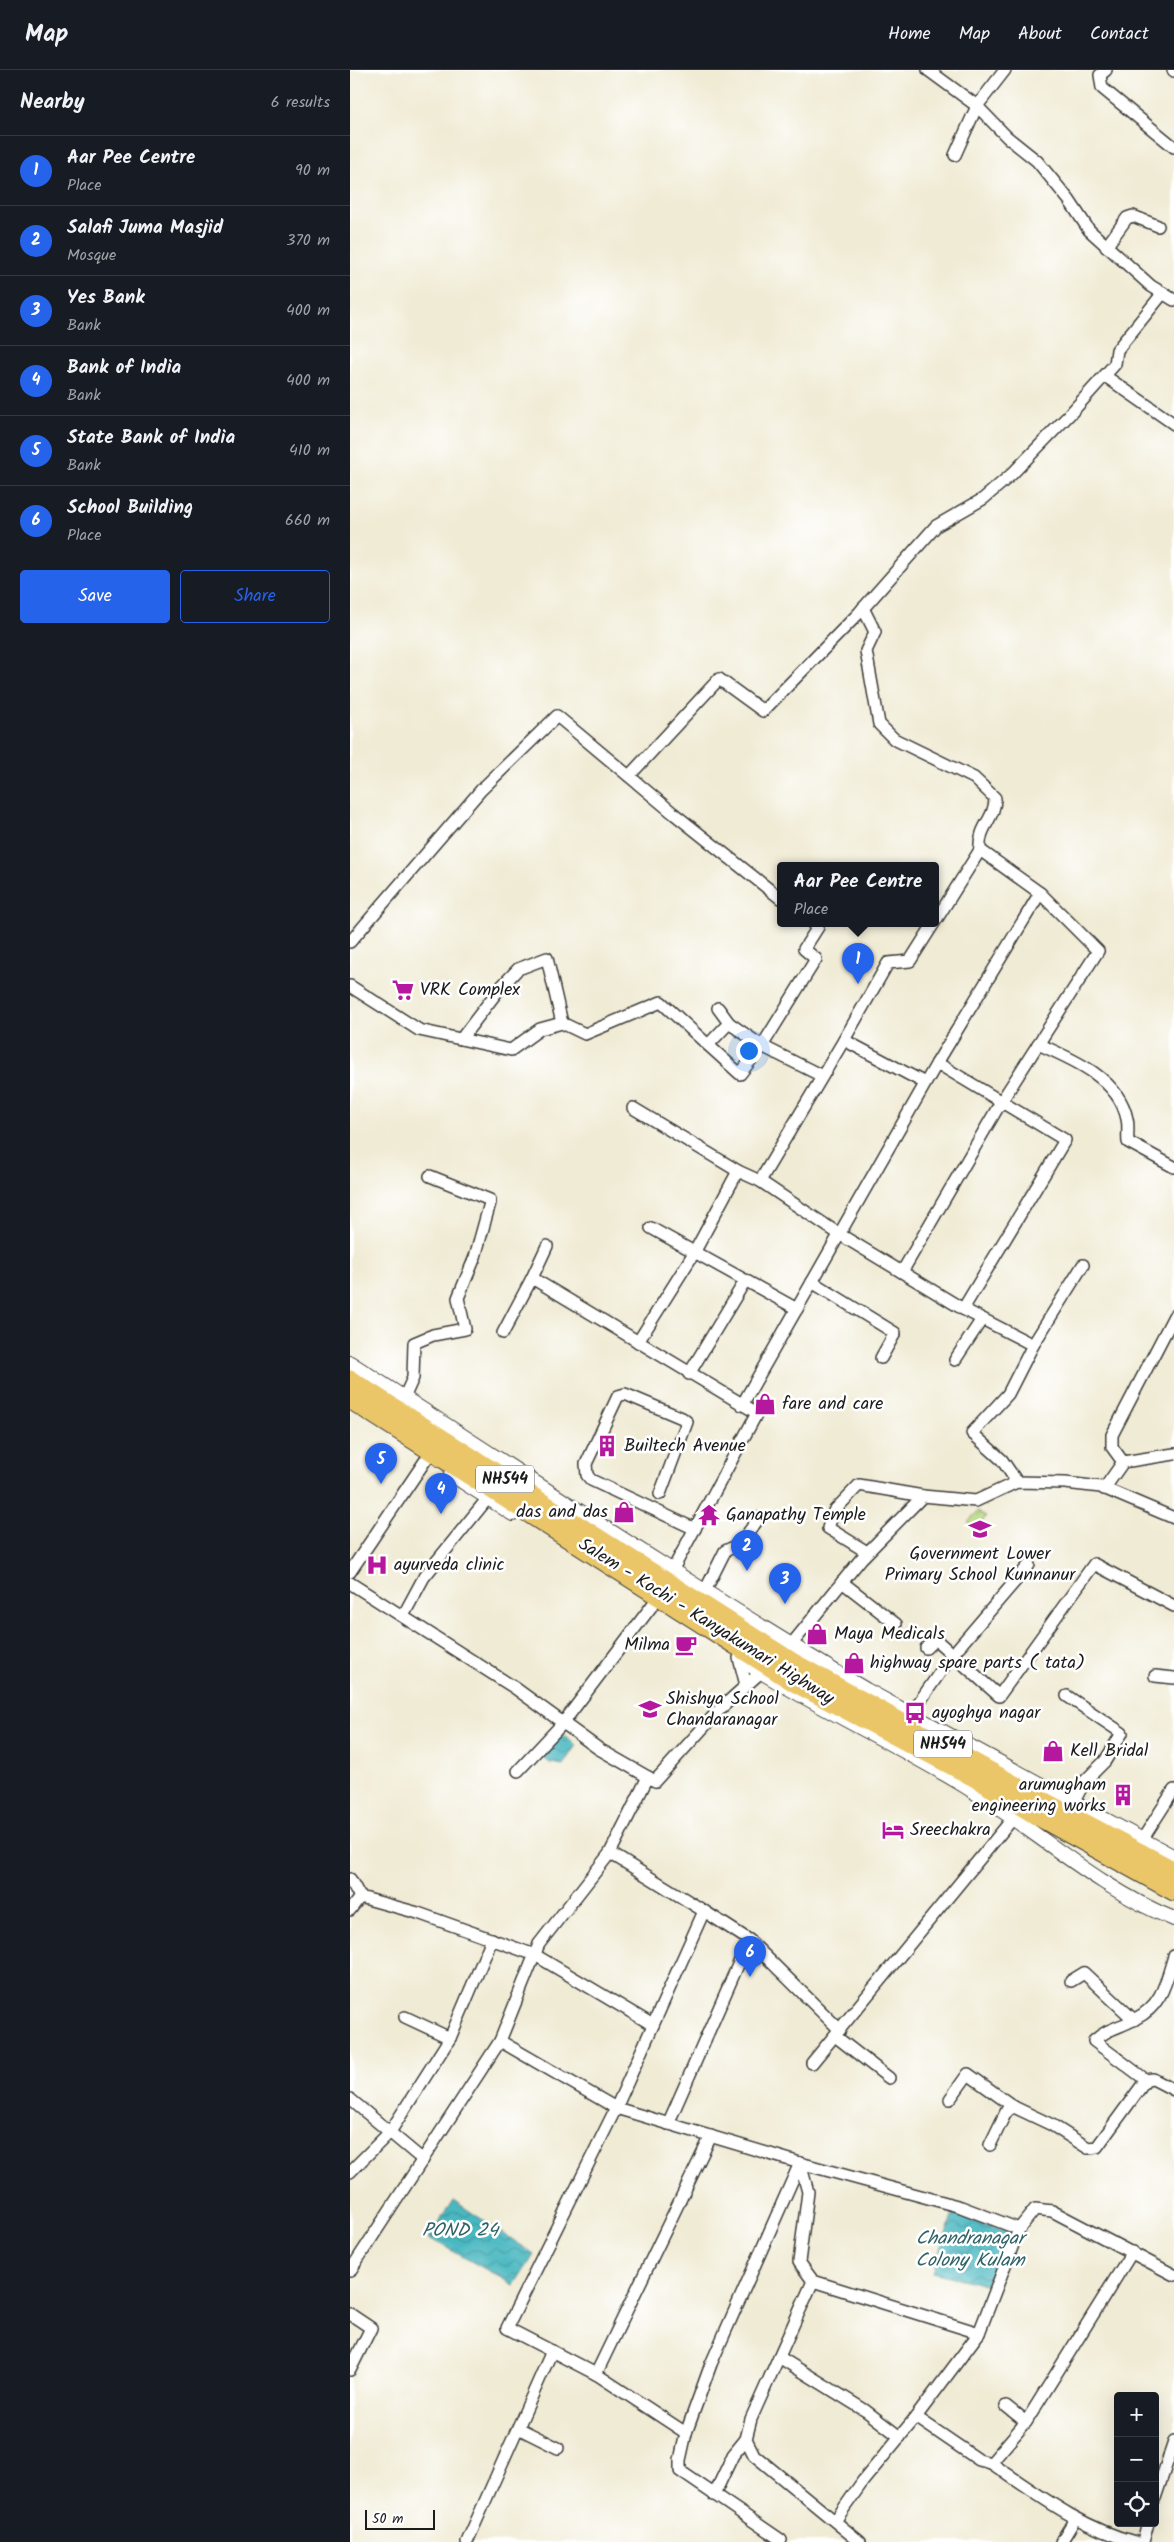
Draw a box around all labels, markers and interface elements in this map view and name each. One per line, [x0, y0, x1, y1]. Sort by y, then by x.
text: Map [25, 15, 68, 54]
text: Home [888, 20, 931, 49]
text: Map [959, 20, 990, 49]
text: About [1018, 20, 1062, 49]
text: Contact [1090, 20, 1149, 49]
text: Nearby [20, 86, 85, 119]
text: 6 results [271, 90, 330, 115]
text: Aar Pee Centre [67, 143, 195, 173]
text: 1 [34, 158, 38, 183]
text: 90 m [295, 158, 330, 183]
text: Place [67, 173, 101, 198]
text: Salafi Juma Masjid [67, 213, 223, 243]
text: 2 [31, 228, 41, 253]
text: 370 m [286, 228, 330, 253]
text: Mosque [67, 243, 116, 268]
text: Yes Bank [67, 283, 145, 313]
text: 3 [32, 298, 40, 323]
text: 400 m [286, 298, 330, 323]
text: Bank [67, 313, 101, 338]
text: Bank of India [67, 353, 181, 383]
text: 4 [32, 368, 40, 393]
text: 400 m [286, 368, 330, 393]
text: Bank [67, 383, 101, 408]
text: State Bank of India [67, 423, 235, 453]
text: 5 [32, 438, 40, 463]
text: 410 m [289, 438, 330, 463]
text: Bank [67, 453, 101, 478]
text: School Building [67, 493, 193, 523]
text: 6 [32, 508, 40, 533]
text: 660 m [285, 508, 330, 533]
text: Place [67, 523, 101, 548]
button: Save [20, 570, 170, 623]
button: Share [180, 570, 330, 623]
popup [777, 862, 939, 927]
text: Aar Pee Centre [794, 867, 922, 897]
text: Place [794, 897, 828, 922]
pin: 1 [842, 943, 874, 984]
place label: VRK Complex [420, 976, 520, 1005]
supermarket icon: VRK Complex [390, 977, 416, 1003]
your location [736, 1038, 762, 1064]
place label: fare and care [782, 1390, 883, 1419]
shop icon: fare and care [752, 1391, 778, 1417]
place label: Builtech Avenue [624, 1432, 746, 1461]
building icon: Builtech Avenue [594, 1433, 620, 1459]
pin: 5 [365, 1443, 397, 1484]
road number: NH544 [476, 1466, 534, 1492]
pin: 4 [425, 1473, 457, 1514]
place label: das and das [516, 1498, 608, 1527]
shop icon: das and das [611, 1499, 637, 1525]
place label: Ganapathy Temple [726, 1501, 866, 1530]
temple icon: Ganapathy Temple [696, 1502, 722, 1528]
school or university icon: Government Lower Primary School Kunnanur [967, 1516, 993, 1542]
pin: 2 [731, 1530, 763, 1571]
street label: Salem - Kochi - Kanyakumari Highway [572, 1531, 840, 1713]
place label: Government Lower Primary School Kunnanur [885, 1540, 1076, 1590]
place label: ayurveda clinic [394, 1551, 504, 1580]
hospital icon: ayurveda clinic [364, 1552, 390, 1578]
pin: 3 [769, 1563, 801, 1604]
place label: Maya Medicals [834, 1620, 945, 1649]
shop icon: Maya Medicals [804, 1621, 830, 1647]
place label: Milma [624, 1631, 670, 1660]
cafe icon: Milma [673, 1632, 699, 1658]
place label: highway spare parts ( tata) [870, 1649, 1085, 1678]
shop icon: highway spare parts ( tata) [841, 1650, 867, 1676]
place label: Shishya School Chandaranagar [666, 1685, 779, 1735]
school or university icon: Shishya School Chandaranagar [637, 1696, 663, 1722]
place label: ayoghya nagar [932, 1699, 1041, 1728]
bus stop icon: ayoghya nagar [902, 1700, 928, 1726]
road number: NH544 [914, 1730, 972, 1758]
place label: Kell Bridal [1070, 1737, 1149, 1766]
shop icon: Kell Bridal [1040, 1738, 1066, 1764]
place label: arumugham engineering works [972, 1771, 1106, 1821]
building icon: arumugham engineering works [1110, 1782, 1136, 1808]
place label: Sreechakra [910, 1816, 991, 1845]
hotel icon: Sreechakra [880, 1817, 906, 1843]
pin: 6 [734, 1936, 766, 1977]
water label: POND 24 [422, 2216, 500, 2246]
water label: Chandranagar Colony Kulam [916, 2224, 1028, 2276]
map controls [1114, 2392, 1159, 2527]
button: + [1114, 2392, 1159, 2437]
button: − [1114, 2437, 1159, 2482]
button: locate [1114, 2482, 1159, 2527]
scale bar [365, 2507, 435, 2530]
text: 50 m [372, 2508, 403, 2530]

